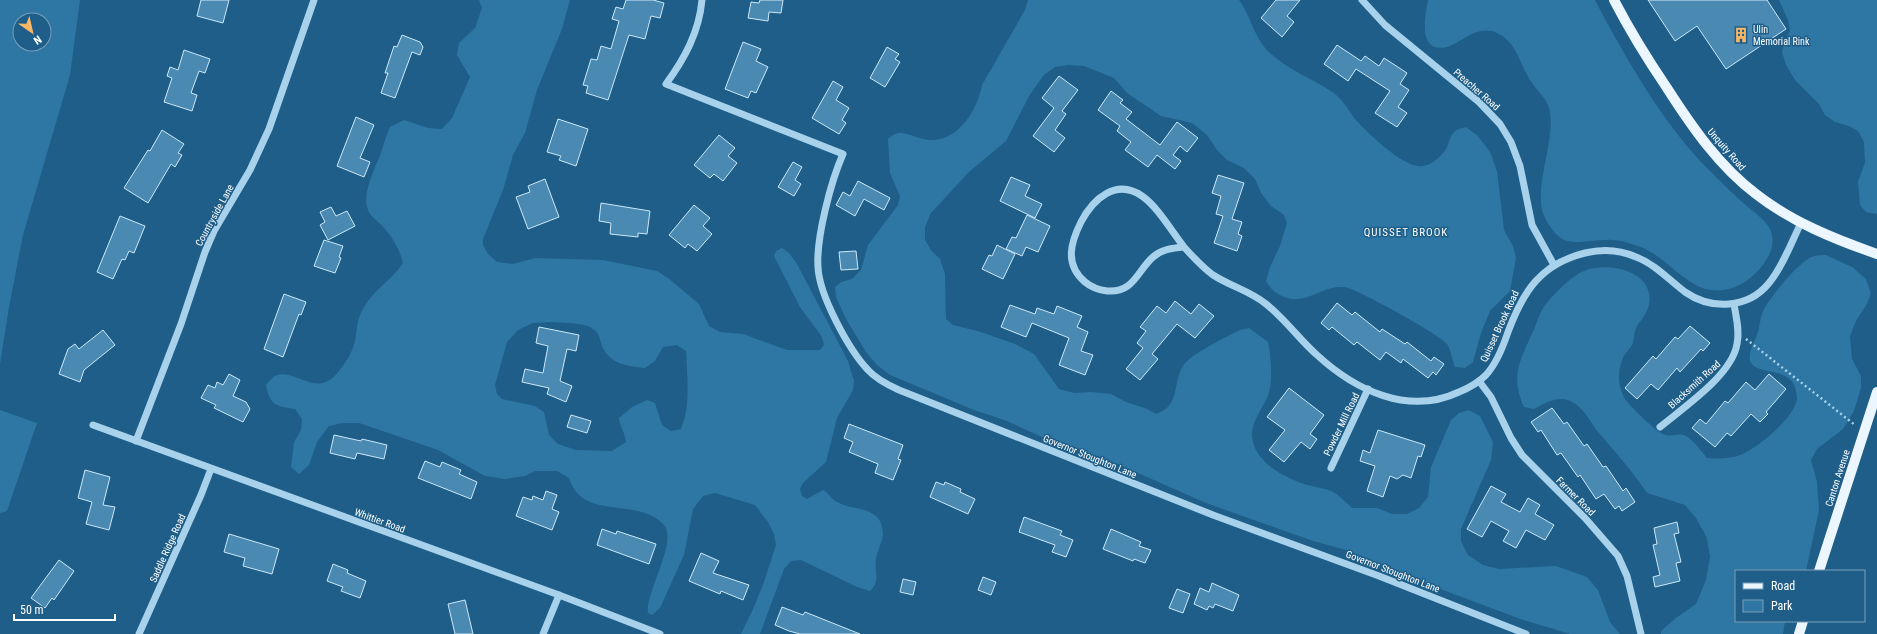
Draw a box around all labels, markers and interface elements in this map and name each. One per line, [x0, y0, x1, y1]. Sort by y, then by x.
north arrow [12, 12, 52, 52]
place label: Ulin Memorial Rink [1753, 24, 1810, 47]
building icon: Ulin Memorial Rink [1732, 26, 1750, 44]
text: N [31, 33, 44, 47]
street label: Preacher Road [1451, 66, 1502, 112]
street label: Unquity Road [1705, 126, 1748, 173]
street label: Countryside Lane [193, 182, 236, 248]
district label: QUISSET BROOK [1364, 226, 1448, 239]
street label: Quisset Brook Road [1478, 289, 1521, 364]
street label: Blacksmith Road [1666, 358, 1723, 411]
street label: Powder Mill Road [1321, 391, 1361, 458]
street label: Governor Stoughton Lane [1042, 433, 1138, 480]
street label: Canton Avenue [1823, 448, 1852, 508]
street label: Farmer Road [1554, 475, 1597, 518]
street label: Whittier Road [353, 506, 407, 535]
street label: Saddle Ridge Road [147, 512, 187, 584]
street label: Governor Stoughton Lane [1344, 548, 1442, 595]
legend [1735, 570, 1865, 622]
text: Road [1771, 579, 1795, 593]
scale bar [14, 596, 115, 622]
text: Park [1771, 599, 1793, 613]
text: 50 m [20, 603, 44, 617]

